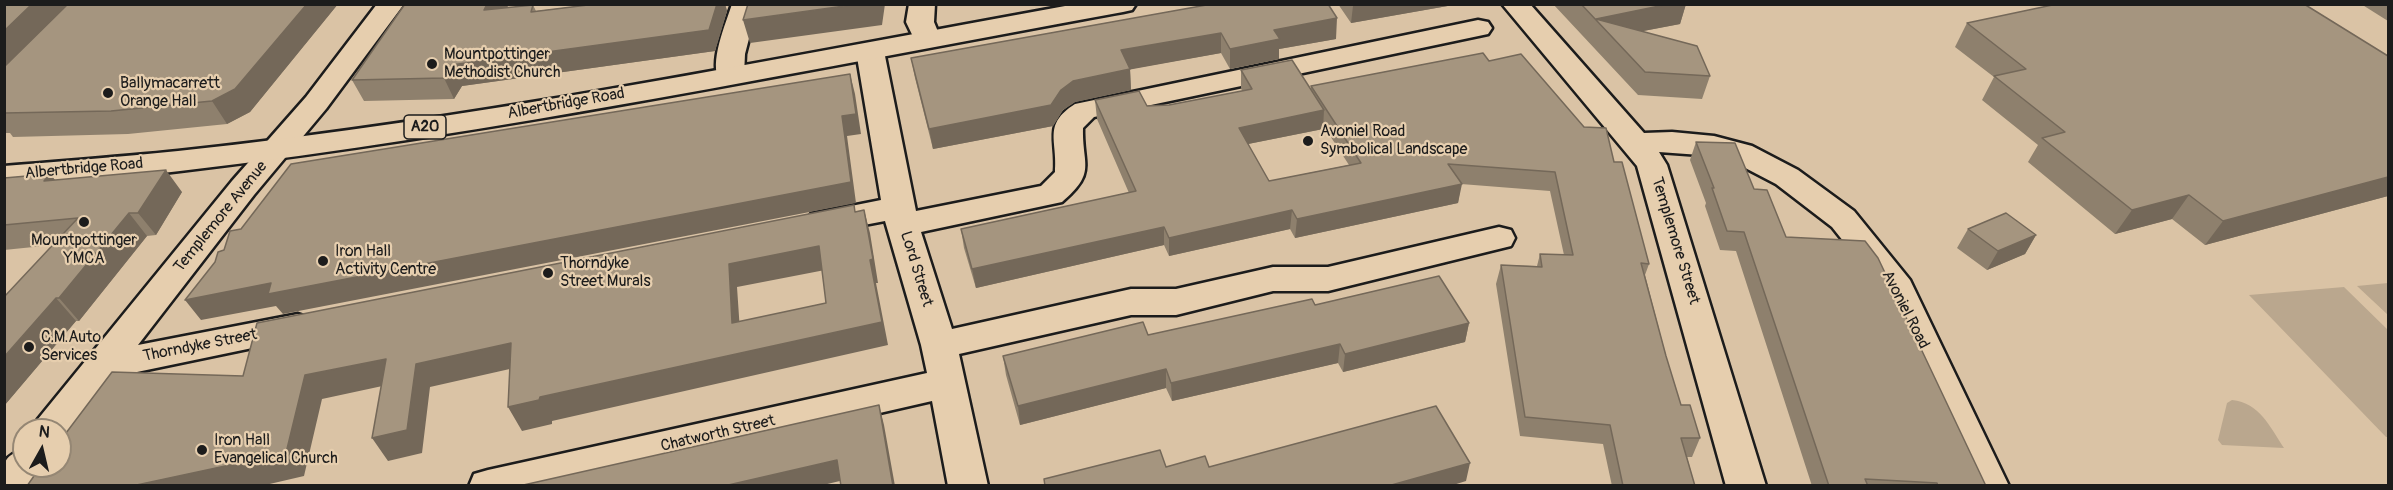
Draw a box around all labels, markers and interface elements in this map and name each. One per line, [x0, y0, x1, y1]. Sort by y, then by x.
place label: Mountpottinger Methodist Church [444, 45, 560, 83]
marker: Mountpottinger Methodist Church [425, 57, 439, 71]
place label: Ballymacarrett Orange Hall [120, 74, 220, 112]
street label: Albertbridge Road [506, 84, 626, 124]
marker: Ballymacarrett Orange Hall [101, 86, 115, 100]
road number: A20 [404, 115, 446, 139]
place label: Avoniel Road Symbolical Landscape [1320, 122, 1467, 160]
marker: Avoniel Road Symbolical Landscape [1301, 134, 1315, 148]
street label: Albertbridge Road [24, 154, 144, 184]
street label: Templemore Avenue [170, 157, 272, 277]
street label: Templemore Street [1647, 175, 1703, 307]
marker: Mountpottinger YMCA [77, 215, 91, 229]
street label: Lord Street [895, 229, 937, 309]
place label: Mountpottinger YMCA [31, 231, 137, 269]
place label: Iron Hall Activity Centre [335, 242, 436, 280]
marker: Iron Hall Activity Centre [316, 254, 330, 268]
place label: Thorndyke Street Murals [560, 254, 651, 292]
marker: Thorndyke Street Murals [541, 266, 555, 280]
street label: Avoniel Road [1877, 268, 1933, 352]
street label: Thorndyke Street [141, 326, 259, 366]
place label: C.M.Auto Services [41, 328, 101, 366]
marker: C.M.Auto Services [22, 340, 36, 354]
street label: Chatworth Street [659, 412, 777, 456]
north arrow [12, 418, 72, 478]
text: N [37, 421, 51, 443]
place label: Iron Hall Evangelical Church [214, 431, 338, 469]
marker: Iron Hall Evangelical Church [195, 443, 209, 457]

